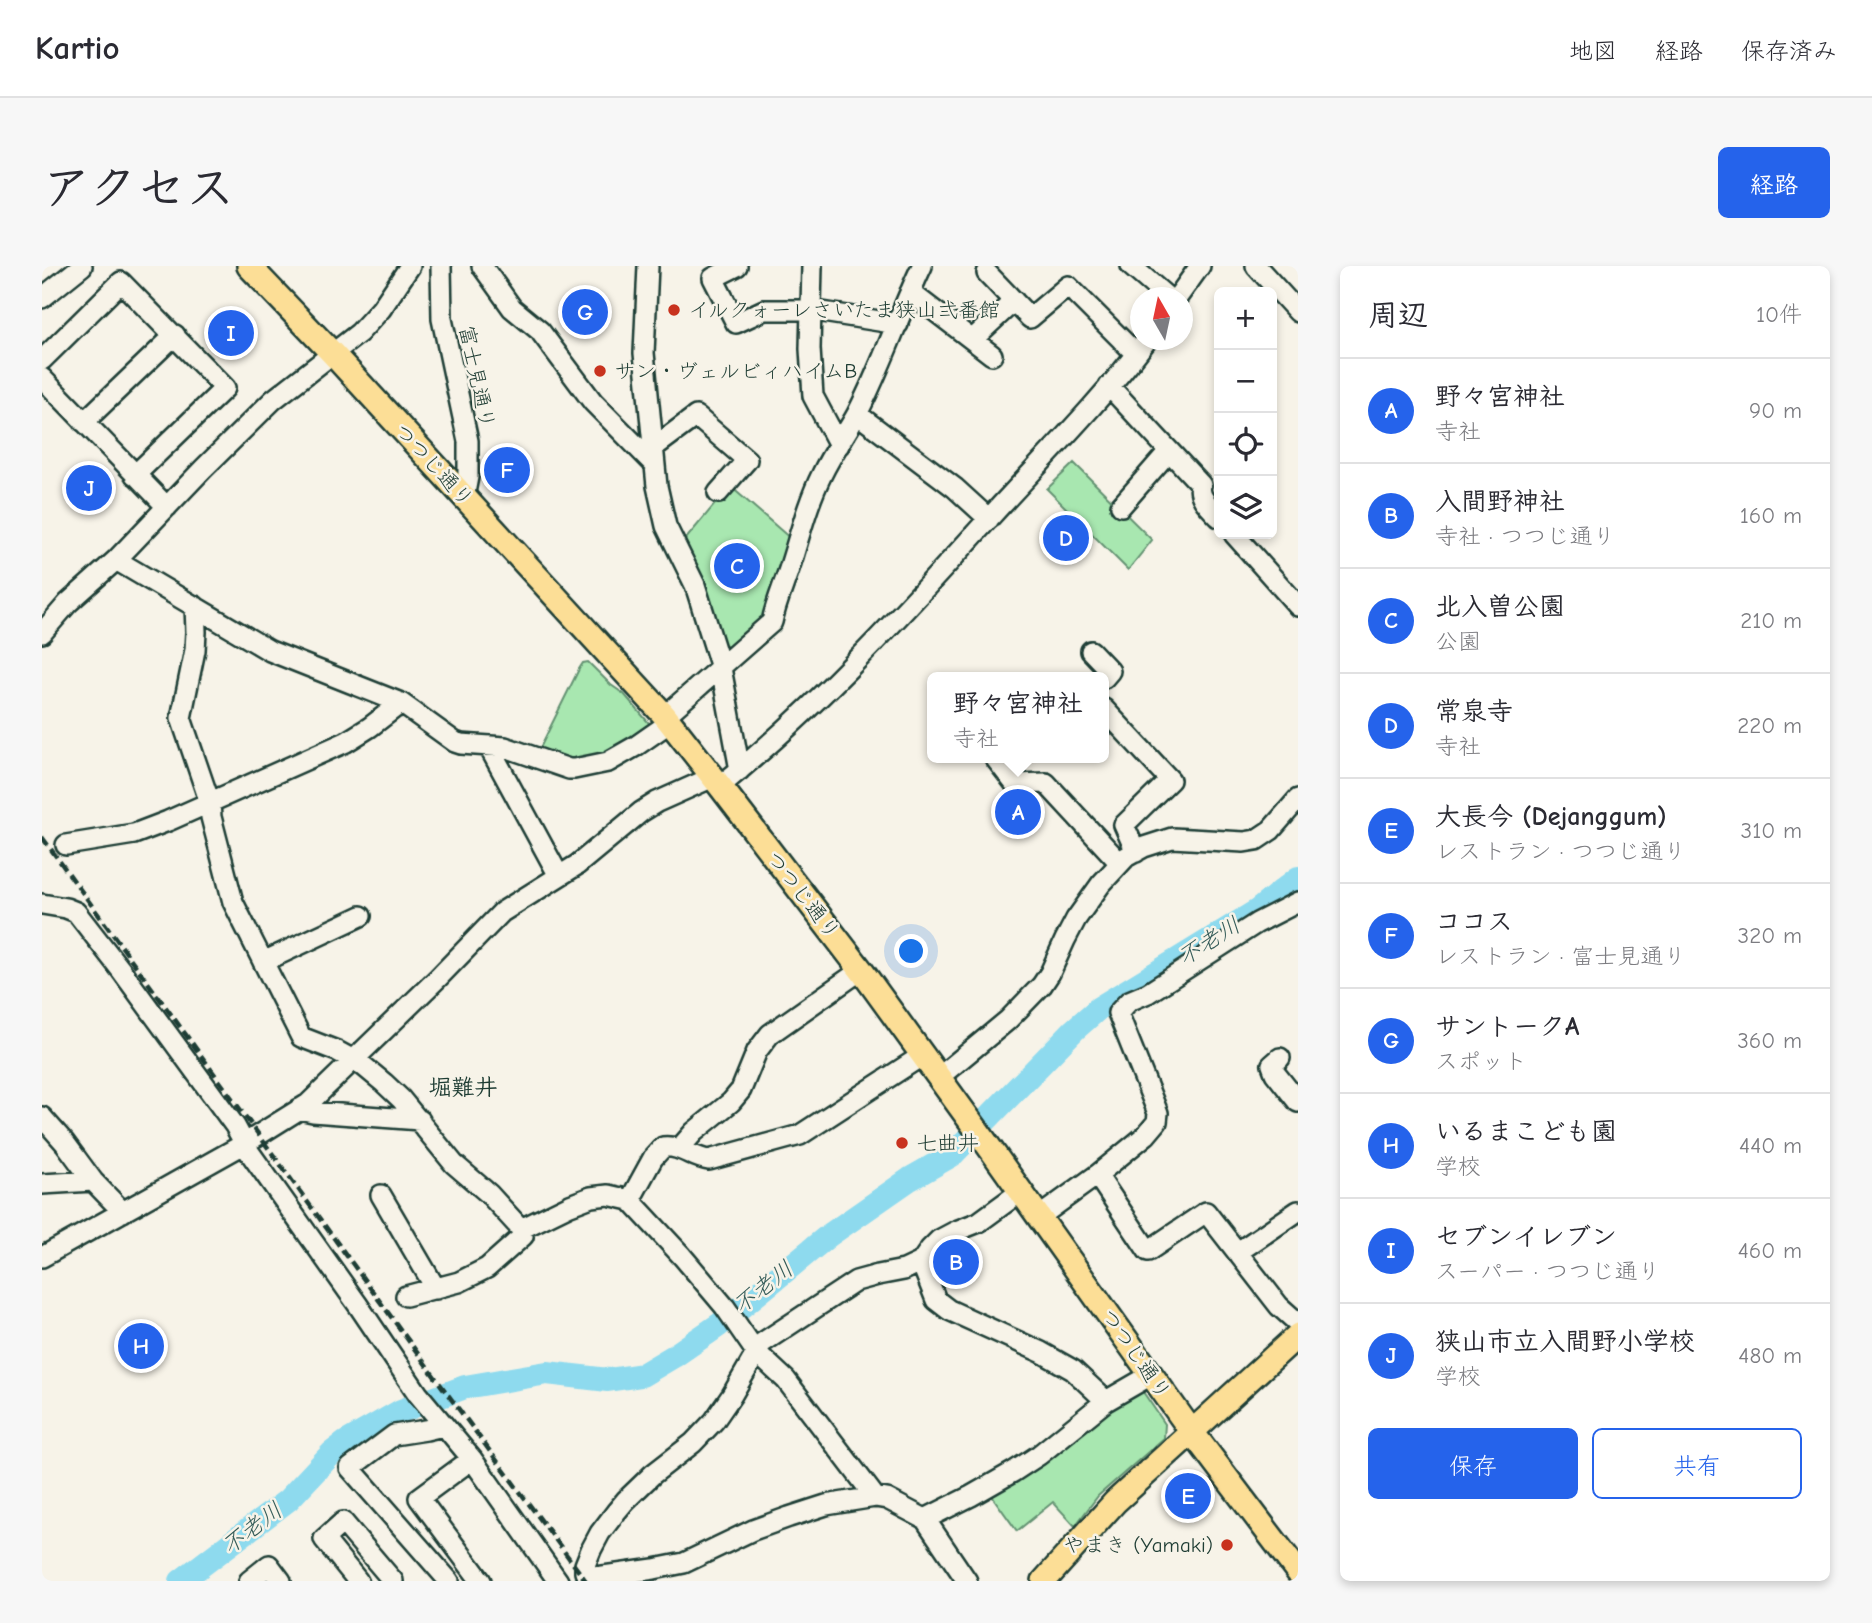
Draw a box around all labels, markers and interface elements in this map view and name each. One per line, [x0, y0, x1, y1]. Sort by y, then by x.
text: Kartio [35, 29, 120, 67]
text: 地図 [1569, 37, 1617, 65]
text: 経路 [1655, 37, 1703, 65]
text: 保存済み [1741, 37, 1837, 65]
button: 経路 [1718, 147, 1830, 218]
text: アクセス [42, 160, 235, 216]
pin: G [562, 286, 608, 338]
north arrow [1130, 287, 1193, 350]
map controls [1214, 287, 1277, 539]
button: + [1214, 287, 1277, 350]
place label: イルクォーレさいたま狭山弍番館 [688, 298, 1000, 322]
text: 周辺 [1368, 298, 1428, 333]
text: 10件 [1756, 301, 1802, 328]
marker: イルクォーレさいたま狭山弍番館 [666, 302, 682, 318]
pin: I [208, 307, 254, 359]
street label: 富士見通り [454, 323, 500, 431]
button: − [1214, 350, 1277, 413]
place label: サン・ヴェルビィハイムB [614, 359, 857, 383]
marker: サン・ヴェルビィハイムB [592, 363, 608, 379]
text: 野々宮神社 [1435, 382, 1565, 412]
text: A [1385, 397, 1397, 424]
text: 90 m [1749, 397, 1802, 424]
button: locate [1214, 413, 1277, 476]
street label: つつじ通り [389, 418, 479, 512]
text: 寺社 [1435, 418, 1481, 445]
pin: F [484, 444, 530, 496]
pin: J [66, 462, 112, 514]
button: layers [1214, 476, 1277, 539]
text: 入間野神社 [1435, 487, 1565, 517]
text: B [1384, 502, 1398, 529]
text: 160 m [1740, 502, 1802, 529]
pin: D [1043, 512, 1089, 564]
text: 寺社 · つつじ通り [1435, 523, 1615, 550]
pin: C [714, 540, 760, 592]
text: 北入曽公園 [1435, 592, 1565, 622]
text: C [1384, 607, 1398, 634]
text: 210 m [1740, 607, 1802, 634]
text: 公園 [1435, 628, 1481, 655]
popup [927, 672, 1109, 763]
text: 野々宮神社 [953, 689, 1083, 719]
text: 常泉寺 [1435, 697, 1513, 727]
text: D [1384, 712, 1398, 739]
text: 220 m [1737, 712, 1802, 739]
text: 寺社 [953, 725, 999, 752]
text: 寺社 [1435, 733, 1481, 760]
pin: A [995, 786, 1041, 838]
text: 大長今 (Dejanggum) [1435, 802, 1667, 832]
text: E [1384, 817, 1398, 844]
text: 310 m [1741, 817, 1802, 844]
text: レストラン · つつじ通り [1435, 838, 1686, 865]
street label: つつじ通り [761, 846, 845, 944]
text: ココス [1435, 907, 1513, 937]
water label: 不老川 [1173, 911, 1245, 971]
text: F [1384, 922, 1398, 949]
text: 320 m [1738, 922, 1802, 949]
your location [894, 934, 928, 968]
text: レストラン · 富士見通り [1435, 943, 1686, 970]
text: サントークA [1435, 1012, 1579, 1042]
text: G [1383, 1027, 1399, 1054]
text: 360 m [1737, 1027, 1802, 1054]
text: スポット [1435, 1048, 1527, 1075]
district label: 堀難井 [429, 1074, 498, 1101]
text: いるまこども園 [1435, 1117, 1617, 1147]
place label: 七曲井 [916, 1131, 979, 1155]
text: H [1383, 1132, 1399, 1159]
text: 440 m [1739, 1132, 1802, 1159]
marker: 七曲井 [894, 1135, 910, 1151]
text: 学校 [1435, 1153, 1481, 1180]
text: セブンイレブン [1435, 1222, 1617, 1252]
pin: B [933, 1236, 979, 1288]
text: I [1386, 1237, 1396, 1264]
text: 460 m [1738, 1237, 1802, 1264]
water label: 不老川 [728, 1255, 798, 1319]
text: スーパー · つつじ通り [1435, 1258, 1661, 1285]
street label: つつじ通り [1096, 1304, 1176, 1404]
pin: H [118, 1320, 164, 1372]
text: 狭山市立入間野小学校 [1435, 1327, 1695, 1357]
text: J [1386, 1342, 1396, 1369]
text: 480 m [1738, 1342, 1802, 1369]
text: 学校 [1435, 1363, 1481, 1390]
button: 保存 [1368, 1428, 1578, 1499]
button: 共有 [1592, 1428, 1802, 1499]
pin: E [1165, 1470, 1211, 1522]
water label: 不老川 [216, 1496, 288, 1560]
place label: やまき (Yamaki) [1063, 1533, 1213, 1557]
marker: やまき (Yamaki) [1219, 1537, 1235, 1553]

